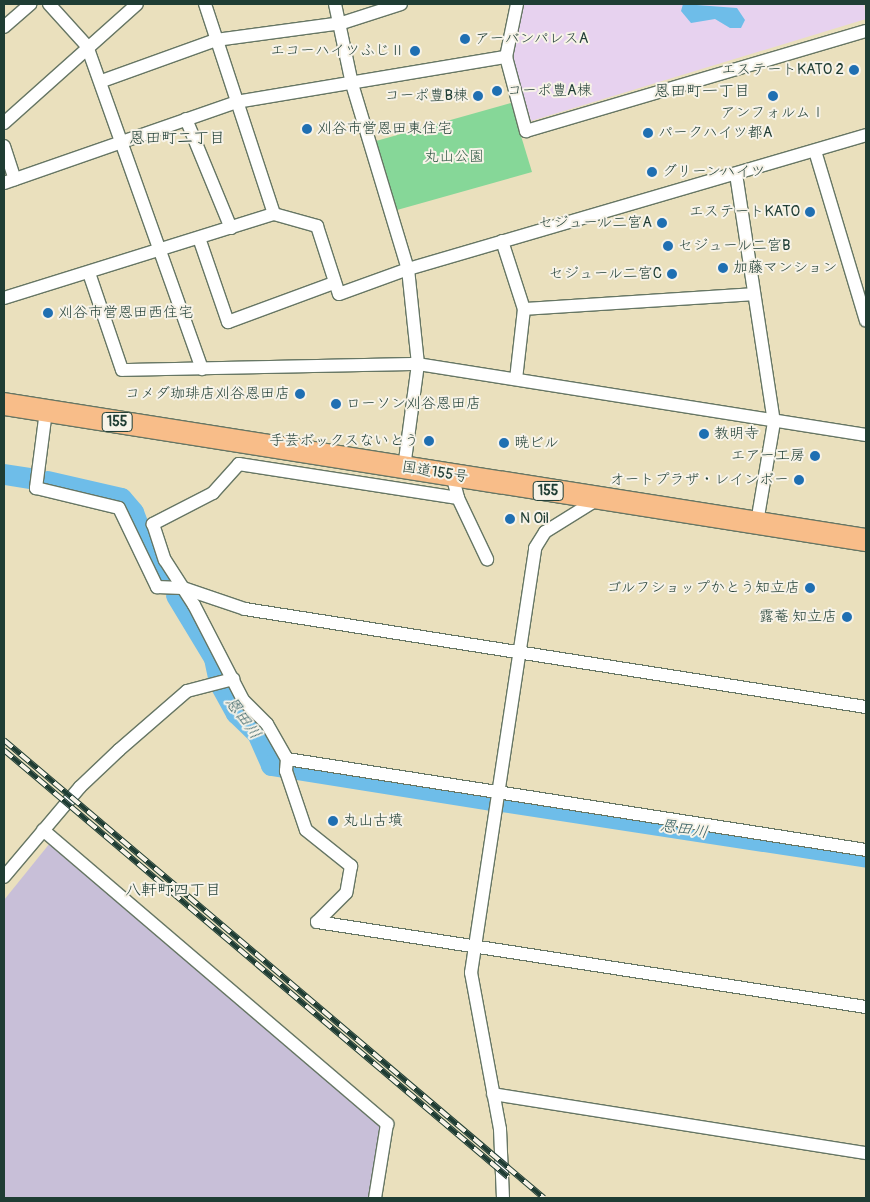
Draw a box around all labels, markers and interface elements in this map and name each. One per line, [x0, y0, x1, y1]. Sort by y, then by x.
place label: アーバンパレスA [475, 30, 589, 48]
marker: アーバンパレスA [459, 33, 471, 45]
place label: エコーハイツふじⅡ [270, 42, 405, 60]
marker: エコーハイツふじⅡ [409, 45, 421, 57]
place label: エステートKATO 2 [722, 61, 844, 79]
marker: エステートKATO 2 [848, 64, 860, 76]
district label: 恩田町一丁目 [654, 81, 750, 101]
place label: コーポ豊A棟 [507, 82, 592, 100]
marker: コーポ豊A棟 [491, 85, 503, 97]
place label: コーポ豊B棟 [385, 87, 468, 105]
marker: コーポ豊B棟 [472, 90, 484, 102]
marker: アンフォルムⅠ [767, 90, 779, 102]
place label: アンフォルムⅠ [721, 104, 825, 122]
place label: 刈谷市営恩田東住宅 [317, 120, 452, 138]
marker: 刈谷市営恩田東住宅 [301, 123, 313, 135]
place label: パークハイツ都A [658, 124, 773, 142]
marker: パークハイツ都A [642, 127, 654, 139]
district label: 恩田町二丁目 [129, 128, 225, 148]
park label: 丸山公園 [424, 148, 484, 166]
place label: グリーンハイツ [662, 163, 767, 181]
marker: グリーンハイツ [646, 166, 658, 178]
place label: エステートKATO [690, 203, 800, 221]
marker: エステートKATO [804, 206, 816, 218]
place label: セジュール二宮A [537, 214, 652, 232]
marker: セジュール二宮A [656, 217, 668, 229]
place label: セジュール二宮B [678, 237, 791, 255]
marker: セジュール二宮B [662, 240, 674, 252]
place label: 加藤マンション [733, 259, 838, 277]
marker: 加藤マンション [717, 262, 729, 274]
place label: セジュール二宮C [548, 265, 662, 283]
marker: セジュール二宮C [666, 268, 678, 280]
place label: 刈谷市営恩田西住宅 [58, 304, 193, 322]
marker: 刈谷市営恩田西住宅 [42, 307, 54, 319]
place label: コメダ珈琲店刈谷恩田店 [125, 385, 290, 403]
marker: コメダ珈琲店刈谷恩田店 [294, 388, 306, 400]
place label: ローソン刈谷恩田店 [346, 395, 481, 413]
marker: ローソン刈谷恩田店 [330, 398, 342, 410]
road number: 155 [101, 411, 133, 434]
place label: 教明寺 [714, 425, 759, 443]
marker: 教明寺 [698, 428, 710, 440]
place label: 手芸ボックスないとう [269, 432, 419, 450]
place label: 暁ビル [514, 434, 559, 452]
marker: 手芸ボックスないとう [423, 435, 435, 447]
marker: 暁ビル [498, 437, 510, 449]
place label: エアー工房 [731, 447, 805, 465]
marker: エアー工房 [809, 450, 821, 462]
street label: 国道155号 [400, 458, 470, 486]
place label: オートプラザ・レインボー [609, 471, 789, 489]
marker: オートプラザ・レインボー [793, 474, 805, 486]
road number: 155 [532, 480, 564, 502]
place label: N Oil [520, 510, 549, 528]
marker: N Oil [504, 513, 516, 525]
place label: ゴルフショップかとう知立店 [605, 579, 800, 597]
marker: ゴルフショップかとう知立店 [804, 582, 816, 594]
place label: 露菴 知立店 [759, 608, 837, 626]
marker: 露菴 知立店 [841, 611, 853, 623]
water label: 恩田川 [221, 693, 265, 743]
place label: 丸山古墳 [343, 812, 403, 830]
marker: 丸山古墳 [327, 815, 339, 827]
water label: 恩田川 [659, 816, 709, 842]
district label: 八軒町四丁目 [125, 880, 221, 900]

